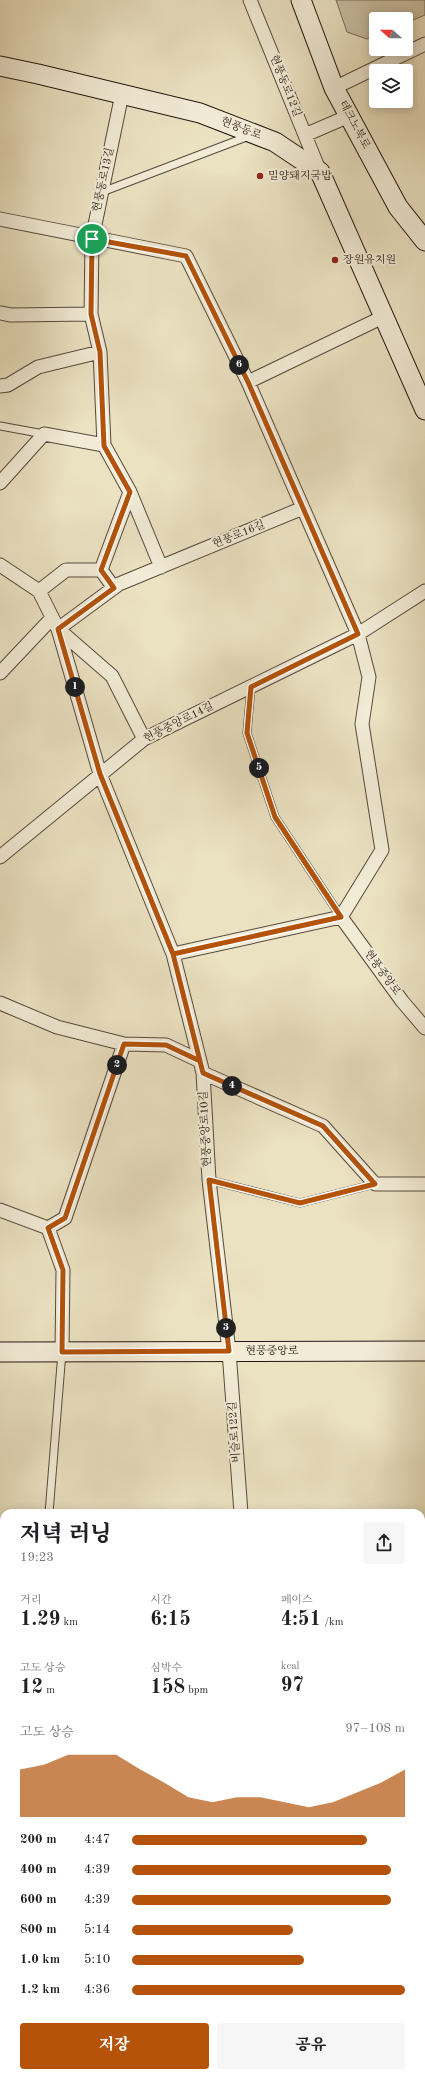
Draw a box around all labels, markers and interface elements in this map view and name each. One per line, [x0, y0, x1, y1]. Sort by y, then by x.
north arrow [369, 12, 413, 56]
map controls [369, 12, 413, 108]
street label: 현풍동로12길 [268, 53, 303, 119]
button: layers [369, 64, 413, 108]
street label: 테크노북로 [337, 98, 373, 151]
street label: 현풍동로 [219, 115, 264, 142]
street label: 현풍동로13길 [91, 146, 116, 213]
place label: 밀양돼지국밥 [268, 170, 332, 182]
marker: 밀양돼지국밥 [255, 171, 265, 181]
pin [75, 222, 109, 256]
icon: arrive [81, 228, 103, 250]
place label: 장원유치원 [343, 254, 396, 266]
marker: 장원유치원 [330, 255, 340, 265]
pin: 6 [229, 355, 249, 375]
text: 6 [236, 359, 242, 370]
street label: 현풍로16길 [211, 519, 267, 550]
pin: 1 [65, 677, 85, 697]
text: 1 [72, 681, 78, 692]
street label: 현풍중앙로14길 [142, 700, 216, 745]
pin: 5 [249, 758, 269, 778]
text: 5 [256, 762, 262, 773]
street label: 현풍중앙로 [362, 948, 403, 998]
pin: 2 [107, 1055, 127, 1075]
text: 2 [114, 1059, 120, 1070]
pin: 4 [222, 1076, 242, 1096]
text: 4 [229, 1080, 235, 1091]
street label: 현풍중앙로10길 [198, 1091, 213, 1168]
pin: 3 [216, 1318, 236, 1338]
text: 3 [223, 1322, 229, 1333]
street label: 현풍중앙로 [245, 1345, 299, 1357]
street label: 비슬로122길 [225, 1401, 243, 1463]
button: share [363, 1522, 405, 1564]
text: 저녁 러닝 [20, 1524, 111, 1546]
text: 19:23 [20, 1551, 54, 1564]
text: 거리 [20, 1595, 41, 1606]
text: 시간 [150, 1595, 172, 1606]
text: 페이스 [281, 1595, 313, 1606]
text: 1.29 [20, 1610, 60, 1630]
text: 6:15 [150, 1610, 191, 1630]
text: 4:51 [281, 1610, 321, 1630]
text: km [60, 1617, 78, 1628]
text: /km [321, 1617, 344, 1628]
text: kcal [281, 1661, 300, 1672]
text: 고도 상승 [20, 1663, 66, 1674]
text: 심박수 [150, 1663, 182, 1674]
text: 97 [281, 1676, 304, 1696]
text: 12 [20, 1678, 43, 1698]
text: 158 [150, 1678, 185, 1698]
text: m [43, 1685, 55, 1696]
text: bpm [185, 1685, 208, 1696]
text: 97–108 m [345, 1722, 405, 1735]
text: 고도 상승 [20, 1726, 74, 1739]
text: 200 m [20, 1833, 57, 1846]
text: 4:47 [84, 1833, 110, 1846]
text: 400 m [20, 1863, 57, 1876]
text: 4:39 [84, 1863, 110, 1876]
text: 600 m [20, 1893, 57, 1906]
text: 4:39 [84, 1893, 110, 1906]
text: 800 m [20, 1923, 57, 1936]
text: 5:14 [84, 1923, 110, 1936]
text: 1.0 km [20, 1953, 60, 1966]
text: 5:10 [84, 1953, 110, 1966]
text: 1.2 km [20, 1983, 60, 1996]
text: 4:36 [84, 1983, 110, 1996]
button: 저장 [20, 2023, 209, 2069]
button: 공유 [217, 2023, 405, 2069]

